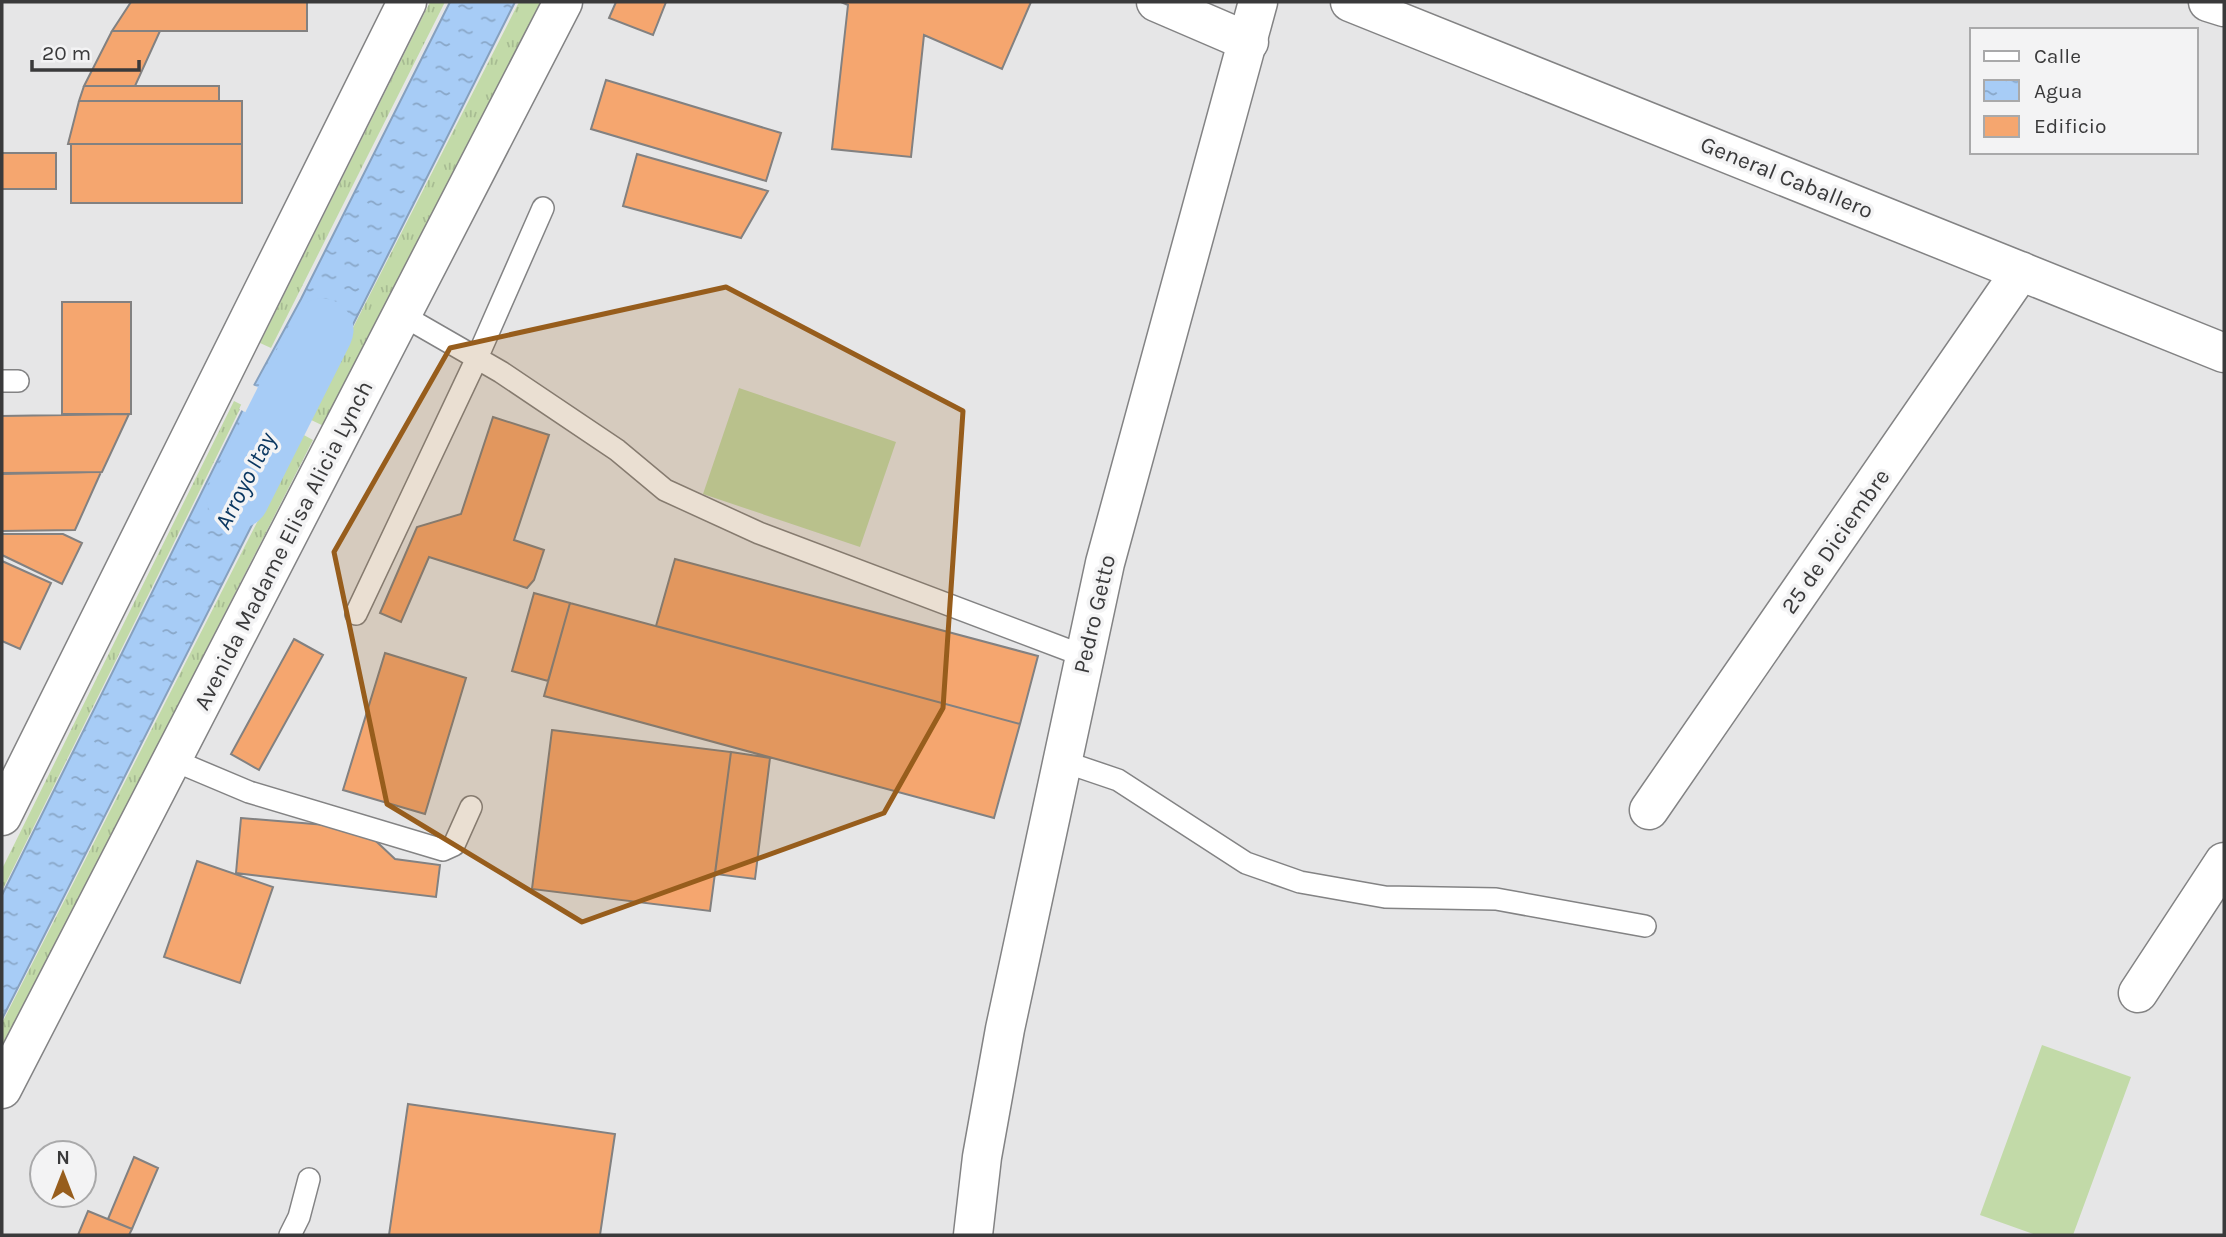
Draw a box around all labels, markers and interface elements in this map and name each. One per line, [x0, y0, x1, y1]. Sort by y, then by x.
scale bar [32, 28, 138, 72]
legend [1970, 28, 2198, 154]
text: 20 m [42, 41, 91, 65]
text: Calle [2034, 44, 2081, 68]
text: Agua [2034, 79, 2082, 103]
text: Edificio [2034, 114, 2107, 138]
street label: General Caballero [1697, 131, 1877, 224]
street label: Avenida Madame Elisa Alicia Lynch [188, 376, 379, 714]
water label: Arroyo Itay [209, 427, 281, 534]
street label: 25 de Diciembre [1775, 464, 1895, 619]
street label: Pedro Getto [1068, 552, 1121, 676]
north arrow [28, 1139, 98, 1209]
text: N [56, 1147, 70, 1169]

